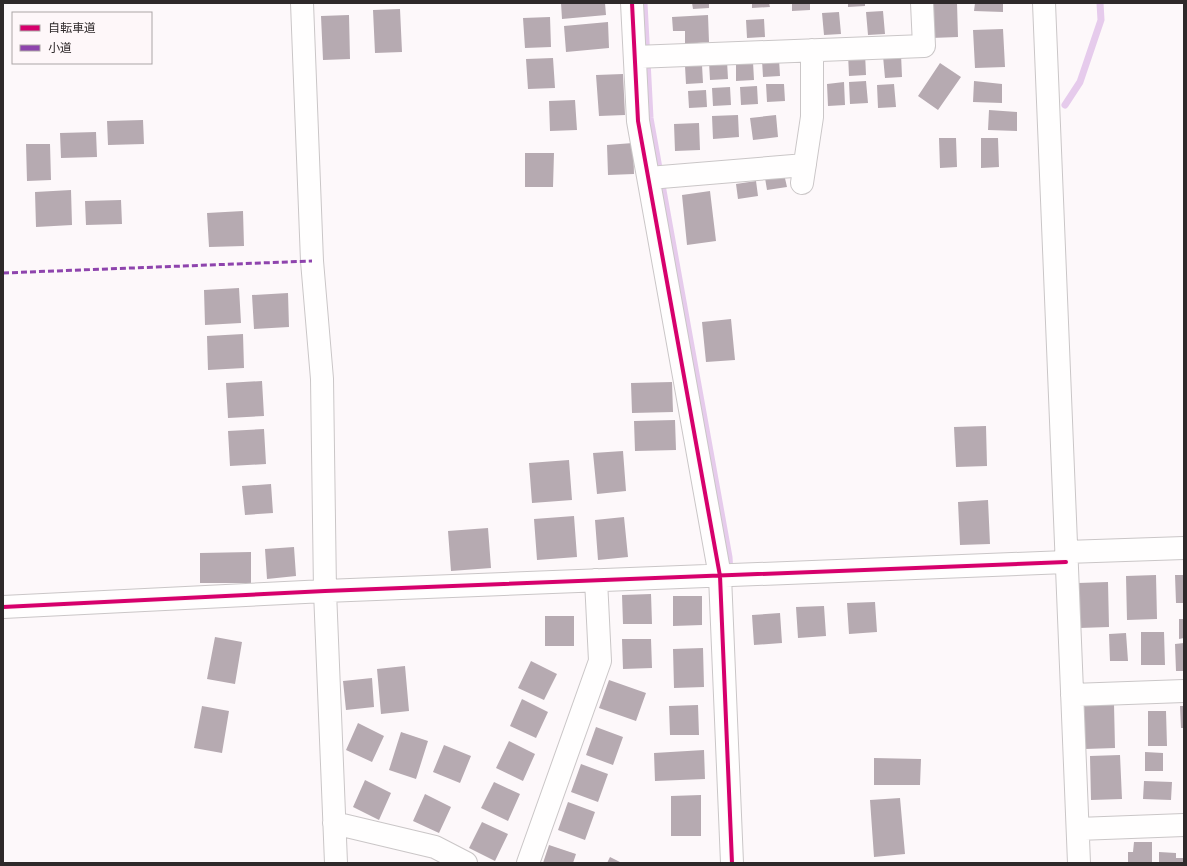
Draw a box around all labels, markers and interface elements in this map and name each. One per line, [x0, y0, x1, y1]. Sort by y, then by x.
legend [12, 12, 152, 64]
text: 自転車道 [48, 20, 96, 35]
text: 小道 [48, 40, 72, 55]

